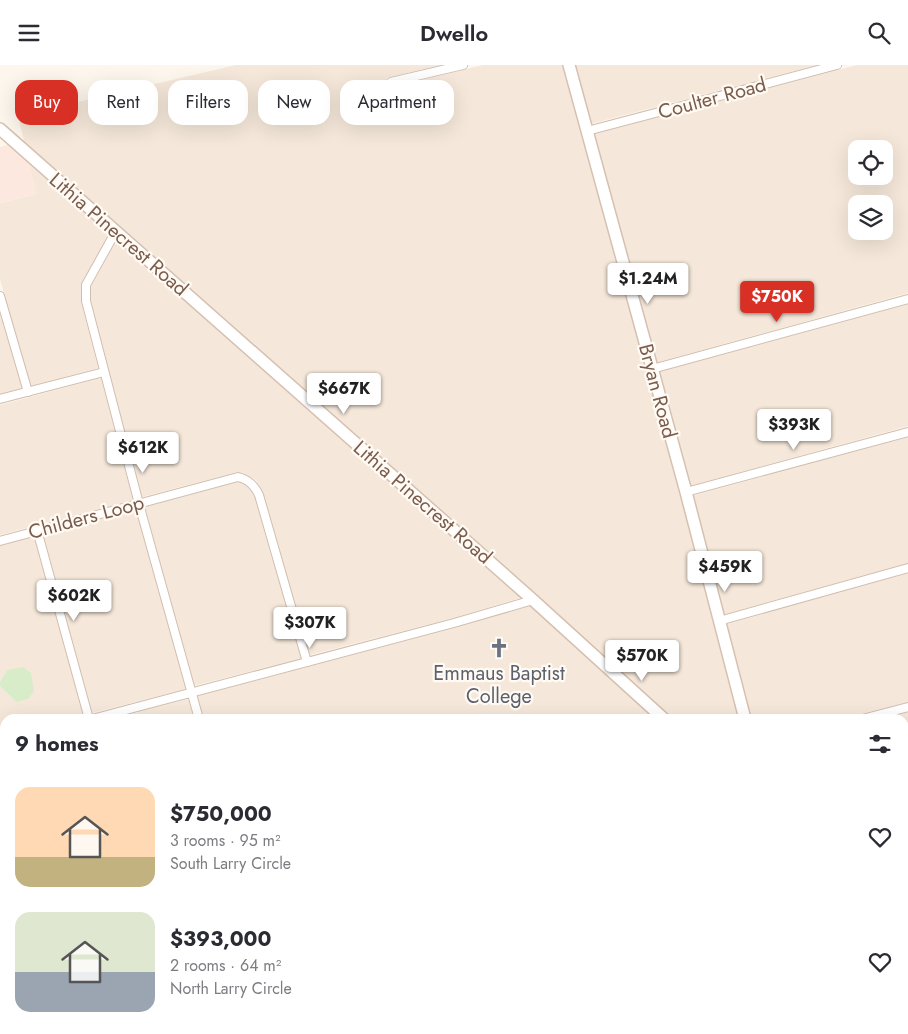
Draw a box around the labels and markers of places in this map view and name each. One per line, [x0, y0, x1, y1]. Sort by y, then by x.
pin: $1.24M [607, 263, 689, 305]
pin: $750K [742, 281, 812, 323]
pin: $667K [309, 373, 379, 415]
pin: $393K [759, 409, 829, 451]
pin: $612K [108, 431, 178, 474]
pin: $459K [690, 551, 760, 593]
pin: $602K [39, 579, 109, 622]
pin: $307K [275, 607, 345, 649]
church icon: Emmaus Baptist College [488, 637, 510, 659]
pin: $570K [607, 639, 677, 682]
place label: Emmaus Baptist College [433, 659, 565, 711]

